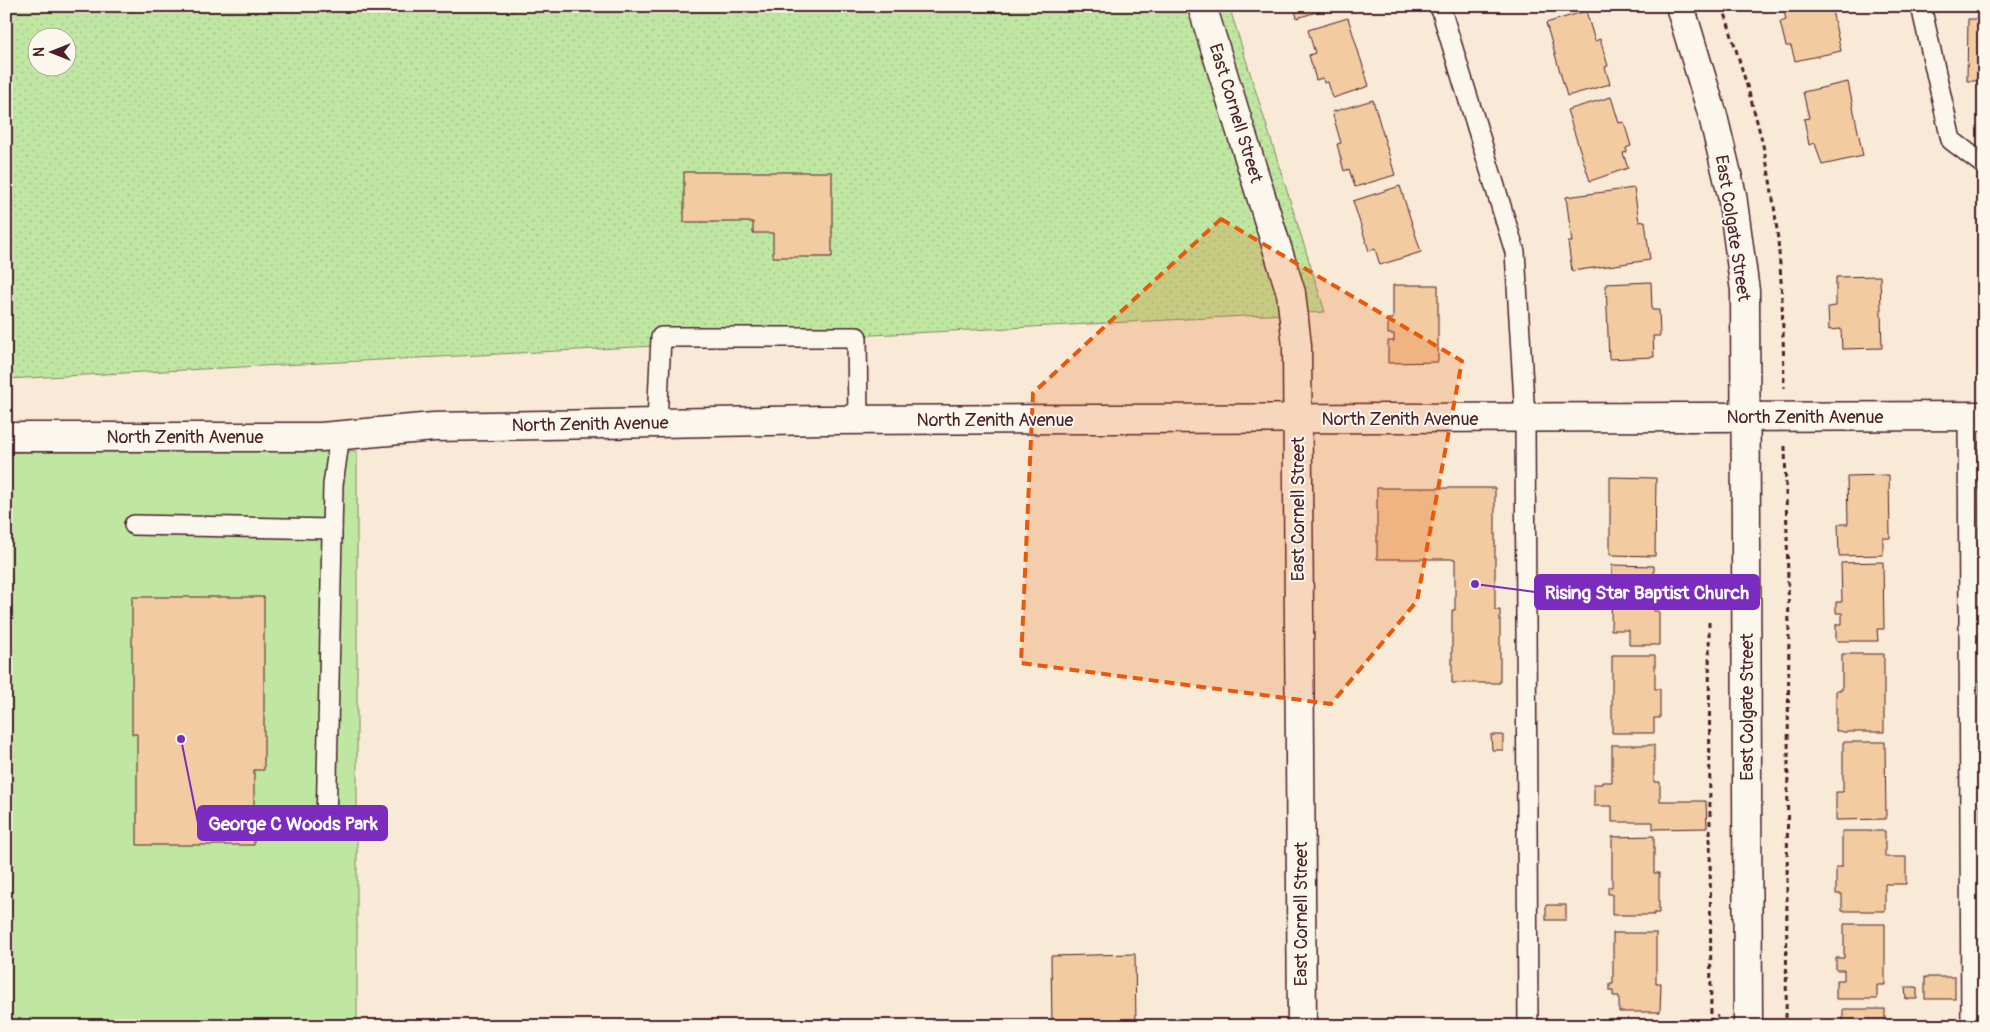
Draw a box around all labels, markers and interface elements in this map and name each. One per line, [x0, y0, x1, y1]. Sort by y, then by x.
north arrow [28, 28, 78, 78]
street label: East Cornell Street [1203, 41, 1268, 186]
text: N [31, 47, 48, 57]
street label: East Colgate Street [1710, 153, 1756, 304]
street label: North Zenith Avenue [1727, 406, 1884, 429]
street label: North Zenith Avenue [1322, 408, 1479, 431]
street label: North Zenith Avenue [917, 409, 1074, 432]
street label: North Zenith Avenue [511, 412, 669, 437]
street label: North Zenith Avenue [107, 426, 264, 449]
street label: East Cornell Street [1287, 436, 1310, 581]
callout: Rising Star Baptist Church [1535, 575, 1759, 609]
text: Rising Star Baptist Church [1545, 581, 1749, 605]
street label: East Colgate Street [1736, 632, 1759, 781]
callout: George C Woods Park [198, 806, 387, 840]
text: George C Woods Park [208, 812, 379, 836]
street label: East Cornell Street [1290, 841, 1313, 986]

